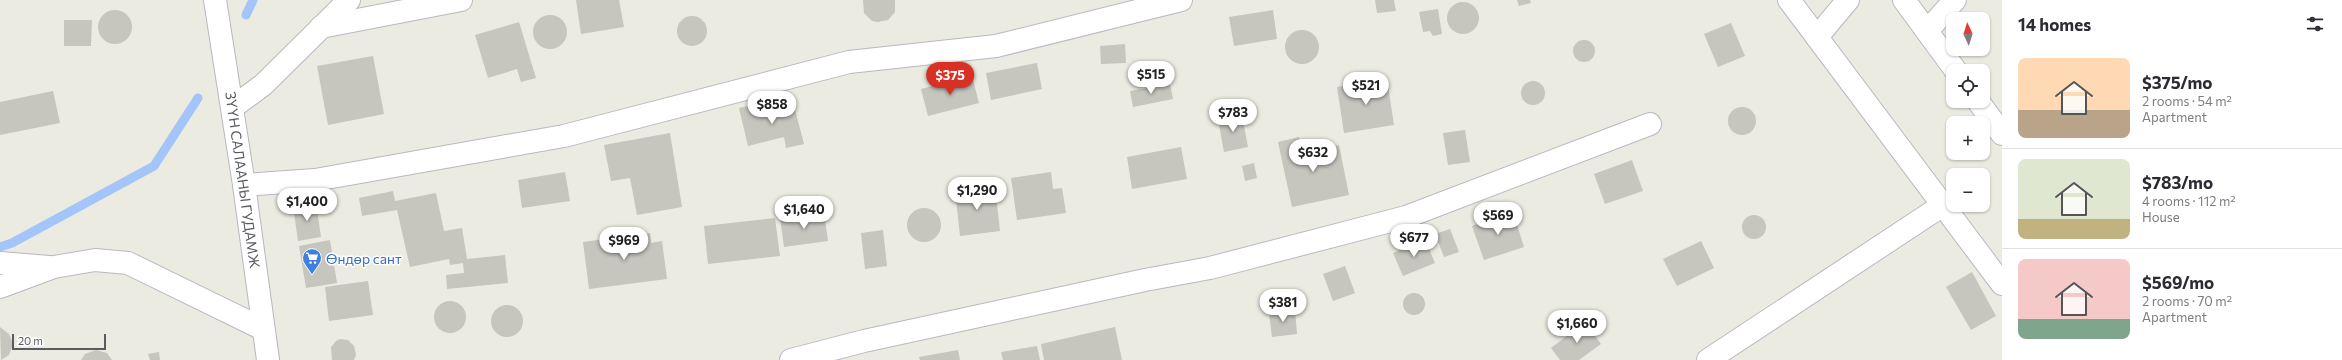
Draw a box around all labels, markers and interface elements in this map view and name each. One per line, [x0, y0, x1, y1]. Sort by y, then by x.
north arrow [1946, 12, 1990, 56]
map controls [1946, 12, 1990, 212]
icon: filters [2304, 13, 2326, 35]
text: 14 homes [2018, 14, 2091, 35]
pin: $515 [1127, 61, 1175, 95]
pin: $375 [926, 62, 974, 96]
button: locate [1946, 64, 1990, 108]
text: $515 [1137, 66, 1165, 82]
text: $375 [935, 67, 965, 83]
pin: $521 [1342, 72, 1390, 106]
text: $375/mo [2142, 72, 2212, 93]
icon: home [2050, 74, 2098, 122]
text: $521 [1352, 77, 1380, 93]
street label: ЗҮҮН САЛААНЫ ГУДАМЖ [222, 90, 264, 270]
pin: $858 [748, 91, 796, 125]
text: 2 rooms · 54 m² [2142, 93, 2232, 109]
text: $858 [756, 96, 788, 112]
pin: $783 [1209, 99, 1257, 133]
text: $783 [1218, 104, 1248, 120]
text: Apartment [2142, 109, 2207, 125]
button: + [1946, 116, 1990, 160]
pin: $632 [1289, 139, 1337, 173]
text: $632 [1298, 144, 1328, 160]
button: − [1946, 168, 1990, 212]
text: $783/mo [2142, 172, 2213, 193]
icon: home [2050, 175, 2098, 223]
pin: $1,290 [944, 177, 1010, 211]
text: $1,290 [957, 182, 997, 198]
pin: $1,400 [274, 188, 340, 222]
text: $1,400 [286, 193, 328, 209]
text: 4 rooms · 112 m² [2142, 193, 2235, 209]
pin: $1,640 [771, 196, 837, 230]
text: $1,640 [783, 201, 825, 217]
pin: $569 [1474, 202, 1522, 236]
text: $569 [1483, 207, 1513, 223]
text: House [2142, 209, 2180, 225]
pin: $677 [1390, 224, 1438, 258]
pin: $969 [600, 227, 648, 261]
text: $677 [1399, 229, 1429, 245]
text: $969 [608, 232, 640, 248]
supermarket icon: Өндөр сант [301, 247, 323, 275]
place label: Өндөр сант [326, 250, 402, 267]
text: $569/mo [2142, 272, 2214, 293]
icon: home [2050, 275, 2098, 323]
pin: $381 [1259, 289, 1307, 323]
text: 2 rooms · 70 m² [2142, 293, 2232, 309]
text: $381 [1269, 294, 1297, 310]
text: Apartment [2142, 309, 2207, 325]
pin: $1,660 [1544, 310, 1610, 344]
text: $1,660 [1556, 315, 1598, 331]
scale bar [12, 332, 106, 351]
text: 20 m [18, 334, 43, 347]

